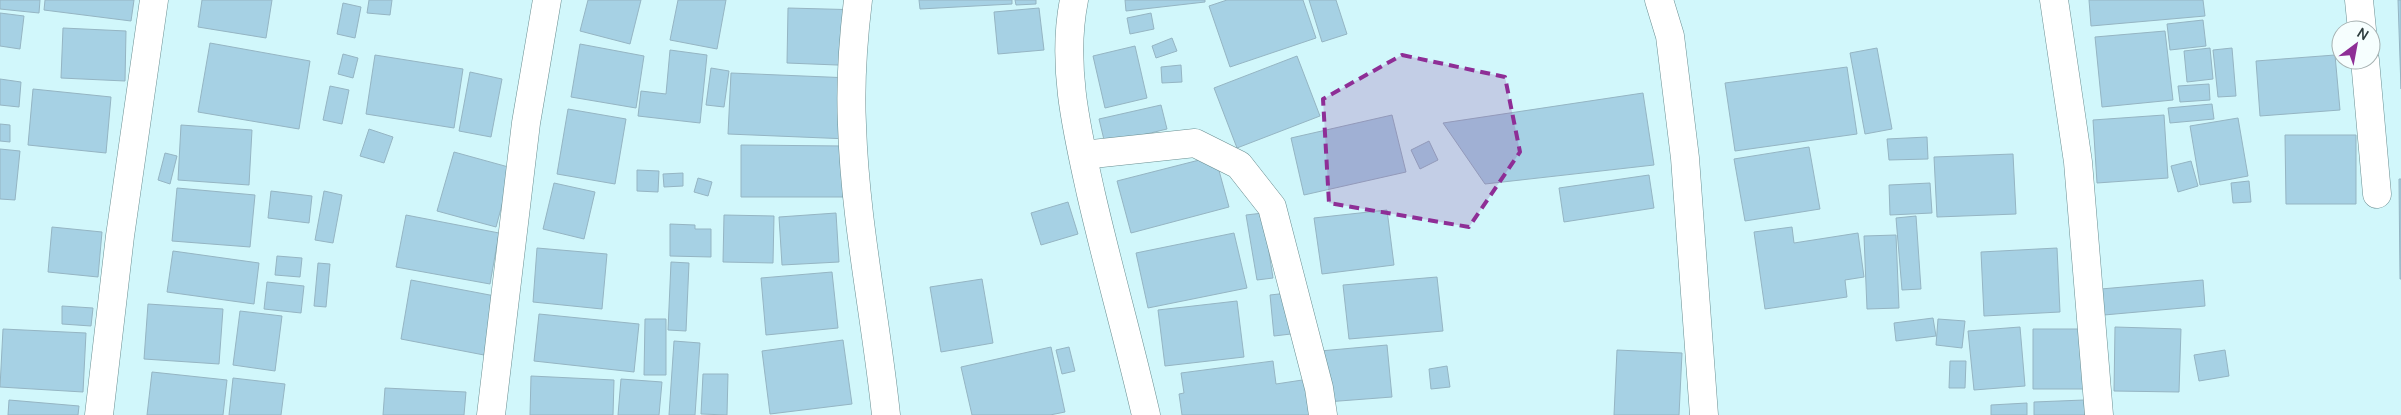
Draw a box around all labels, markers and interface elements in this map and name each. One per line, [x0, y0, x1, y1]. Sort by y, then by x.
north arrow [2331, 20, 2381, 70]
text: N [2354, 23, 2372, 44]

